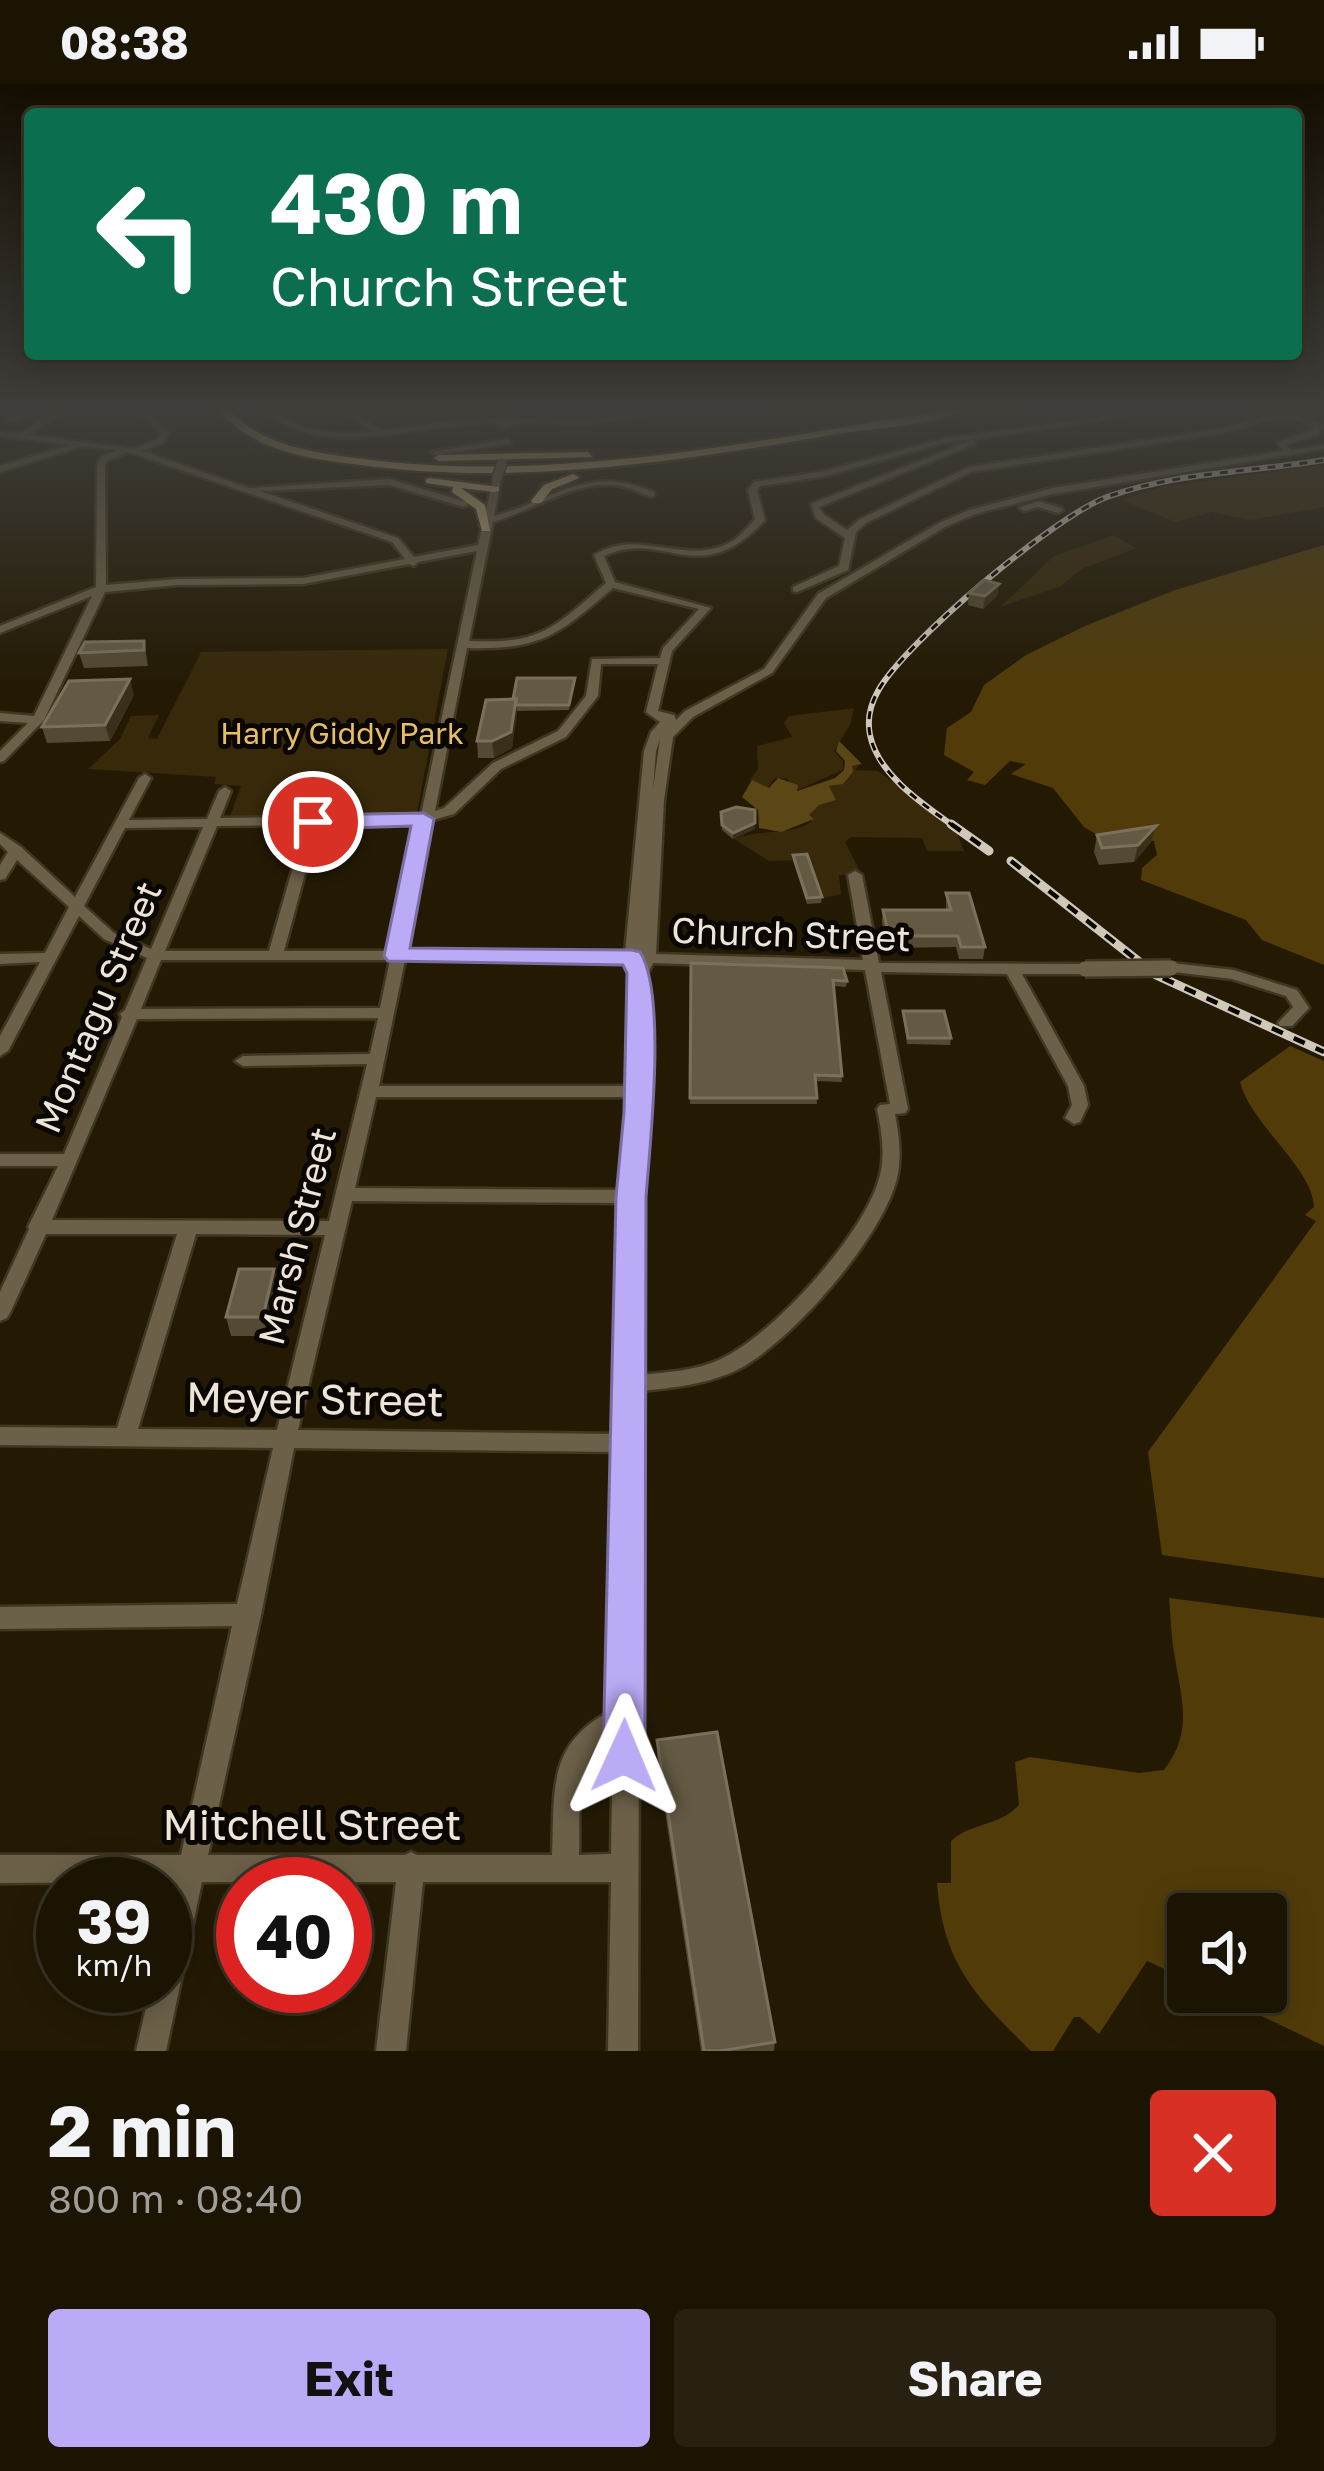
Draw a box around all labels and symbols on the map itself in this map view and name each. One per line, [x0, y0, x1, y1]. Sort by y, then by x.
park label: Harry Giddy Park [220, 715, 464, 751]
pin [262, 771, 364, 873]
street label: Montagu Street [25, 875, 170, 1139]
street label: Church Street [671, 908, 911, 959]
street label: Marsh Street [249, 1123, 344, 1349]
street label: Meyer Street [186, 1371, 444, 1425]
position arrow [561, 1693, 687, 1819]
street label: Mitchell Street [163, 1799, 461, 1849]
speed limit sign: 40 [216, 1857, 372, 2013]

